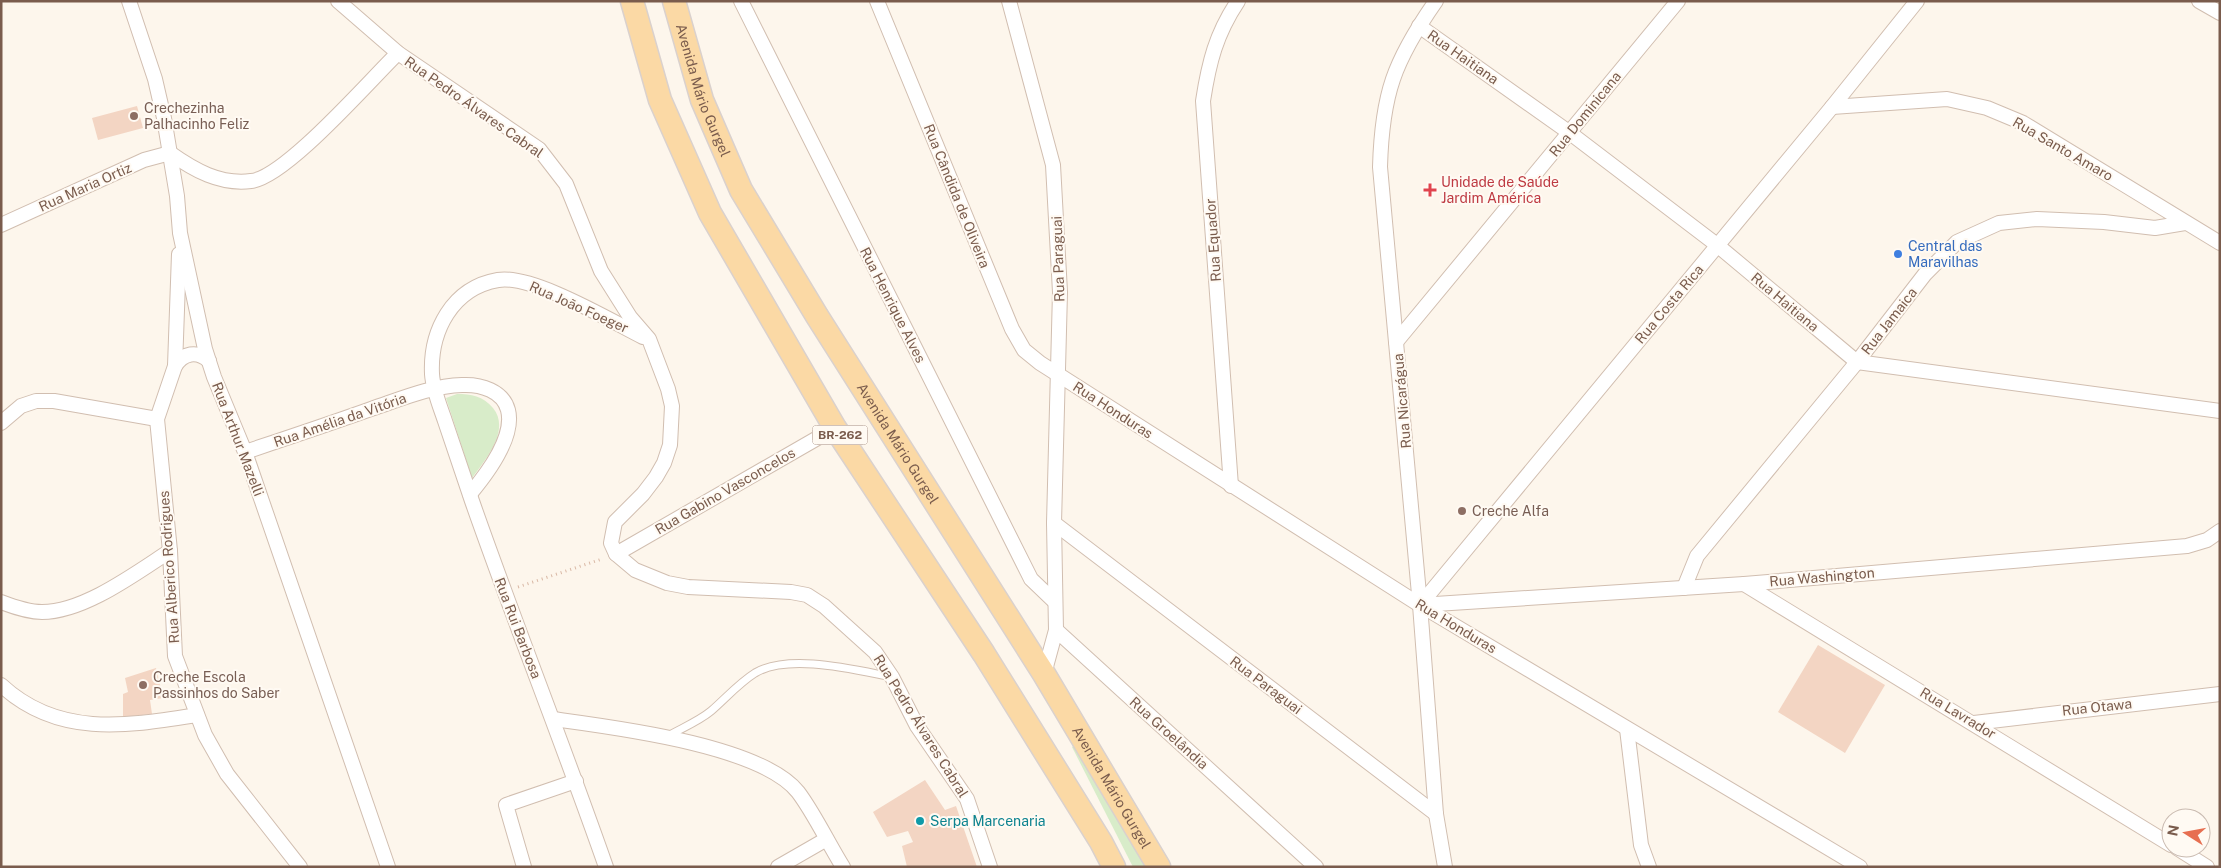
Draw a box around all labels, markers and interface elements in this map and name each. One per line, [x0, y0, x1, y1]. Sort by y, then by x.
street label: Avenida Mário Gurgel [673, 22, 734, 159]
street label: Rua Haitiana [1424, 27, 1502, 87]
street label: Rua Pedro Álvares Cabral [402, 52, 547, 161]
street label: Rua Dominicana [1546, 68, 1624, 160]
place label: Crechezinha Palhacinho Feliz [144, 100, 250, 132]
marker: Crechezinha Palhacinho Feliz [128, 110, 140, 122]
street label: Rua Santo Amaro [2010, 114, 2116, 184]
street label: Rua Cândida de Oliveira [921, 122, 993, 270]
street label: Rua Maria Ortiz [36, 159, 134, 215]
place label: Unidade de Saúde Jardim América [1441, 174, 1559, 206]
marker: Unidade de Saúde Jardim América [1423, 183, 1437, 197]
street label: Rua Equador [1202, 198, 1224, 282]
street label: Rua Paraguai [1049, 216, 1067, 302]
place label: Central das Maravilhas [1908, 238, 1982, 270]
street label: Rua Henrique Alves [857, 244, 929, 366]
marker: Central das Maravilhas [1892, 248, 1904, 260]
street label: Rua Costa Rica [1631, 261, 1707, 347]
street label: Rua Haitiana [1748, 269, 1822, 335]
street label: Rua João Foeger [527, 278, 631, 336]
street label: Rua Jamaica [1858, 284, 1920, 358]
street label: Rua Nicarágua [1390, 353, 1414, 449]
street label: Rua Honduras [1070, 378, 1156, 442]
street label: Rua Arthur Mazelli [209, 380, 267, 498]
street label: Avenida Mário Gurgel [854, 380, 942, 507]
street label: Rua Amélia da Vitória [272, 390, 408, 450]
road number: BR-262 [812, 426, 868, 444]
street label: Rua Gabino Vasconcelos [652, 444, 798, 538]
street label: Rua Alberico Rodrigues [156, 490, 182, 644]
place label: Creche Alfa [1472, 503, 1549, 519]
marker: Creche Alfa [1456, 505, 1468, 517]
street label: Rua Washington [1769, 564, 1875, 590]
street label: Rua Rui Barbosa [491, 575, 545, 681]
street label: Rua Honduras [1413, 596, 1499, 656]
street label: Rua Pedro Álvares Cabral [870, 651, 972, 800]
street label: Rua Paraguai [1227, 653, 1305, 717]
place label: Creche Escola Passinhos do Saber [153, 669, 280, 701]
marker: Creche Escola Passinhos do Saber [137, 679, 149, 691]
street label: Rua Lavrador [1917, 684, 1999, 742]
street label: Rua Groelândia [1127, 694, 1211, 772]
street label: Rua Otawa [2061, 695, 2133, 719]
street label: Avenida Mário Gurgel [1069, 723, 1154, 852]
north arrow [2161, 808, 2211, 858]
place label: Serpa Marcenaria [930, 813, 1046, 829]
marker: Serpa Marcenaria [914, 815, 926, 827]
text: N [2164, 824, 2182, 837]

